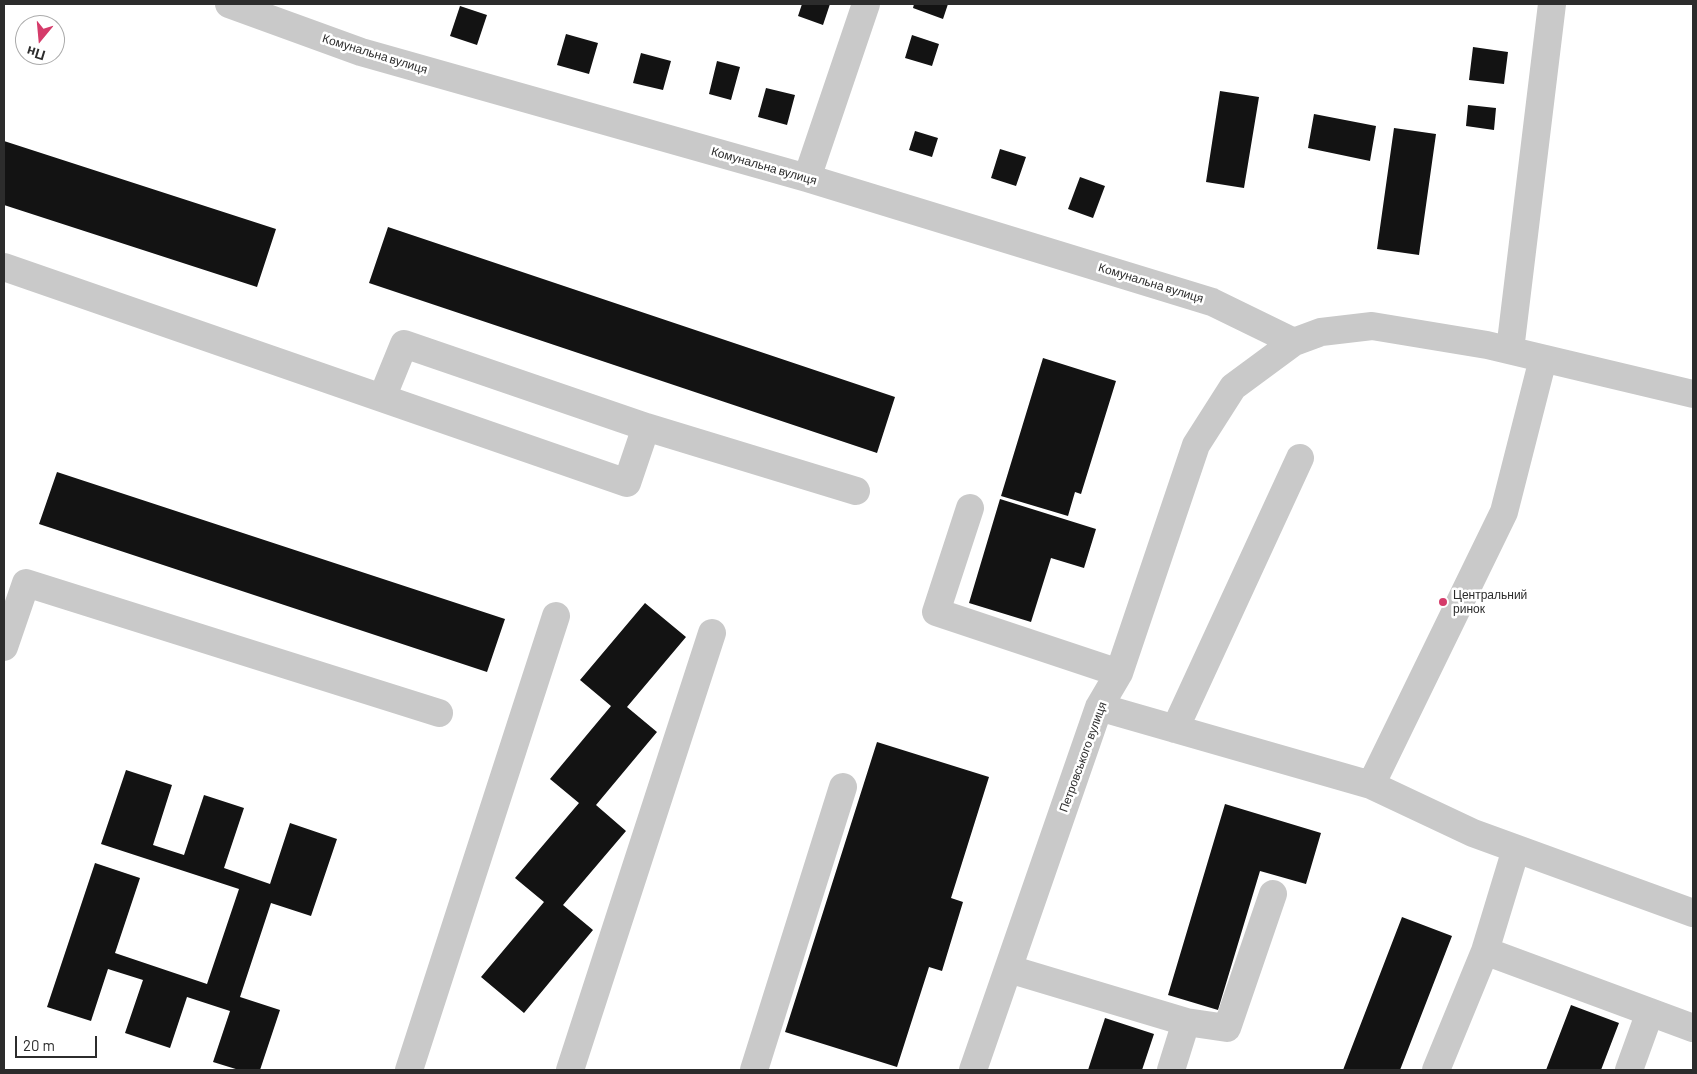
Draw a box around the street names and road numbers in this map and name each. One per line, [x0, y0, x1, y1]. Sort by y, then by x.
street label: Комунальна вулиця [321, 31, 429, 77]
street label: Комунальна вулиця [710, 144, 818, 188]
street label: Комунальна вулиця [1097, 260, 1205, 306]
street label: Петровського вулиця [1056, 700, 1110, 814]

